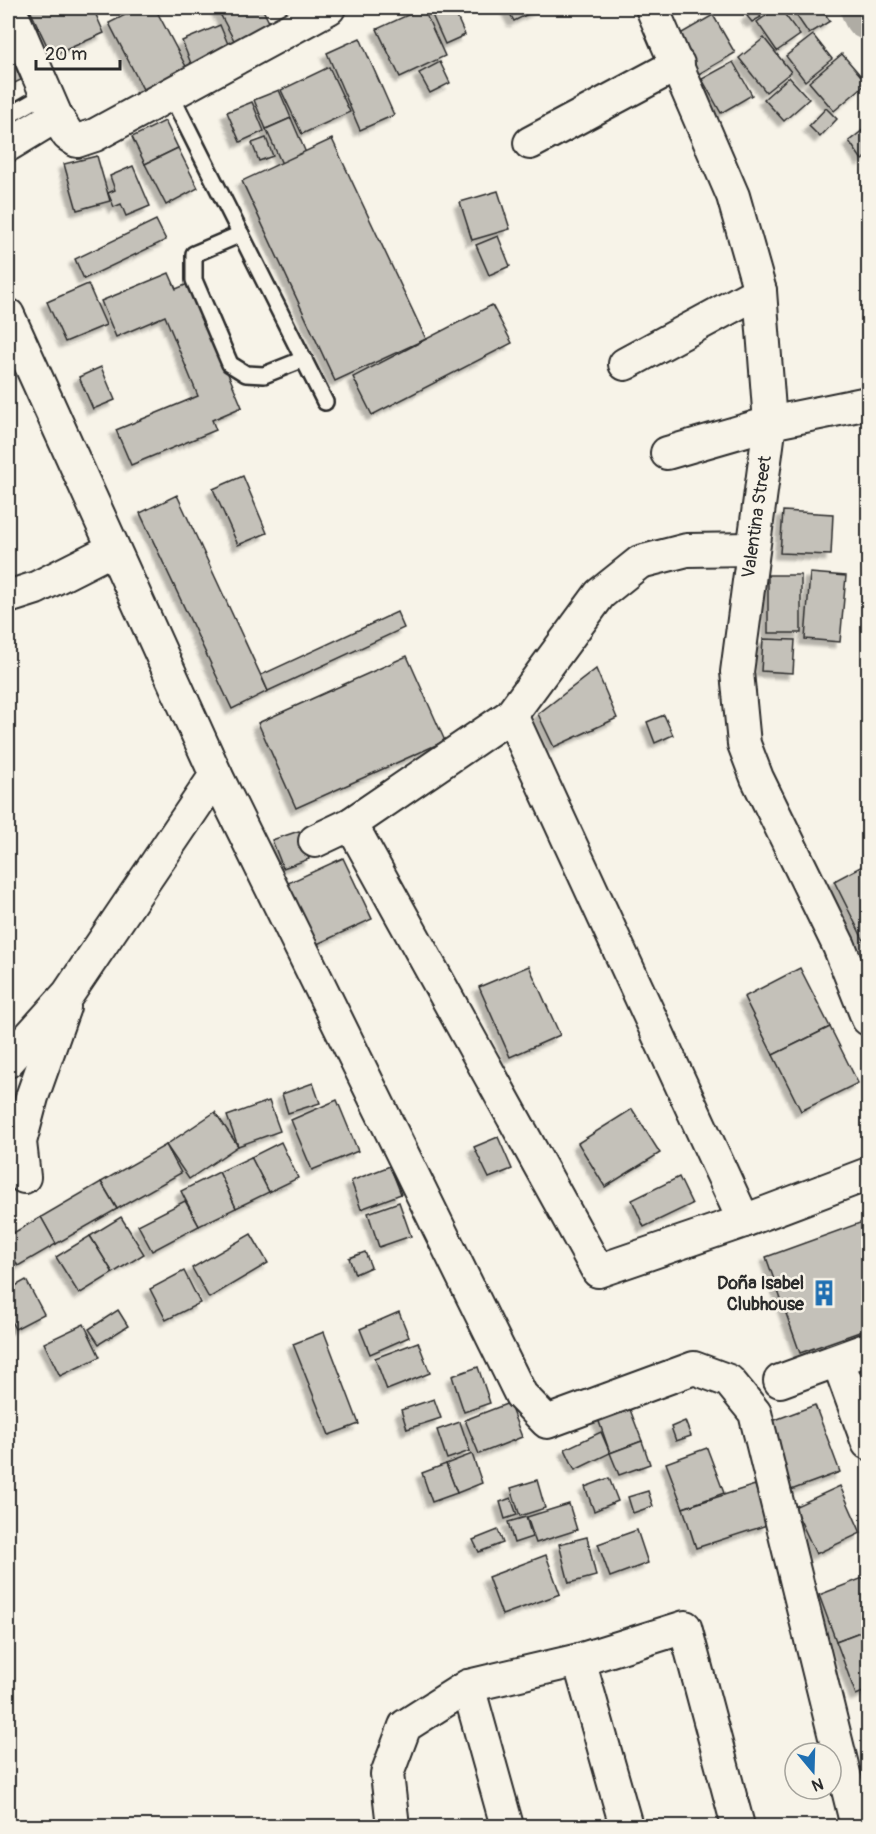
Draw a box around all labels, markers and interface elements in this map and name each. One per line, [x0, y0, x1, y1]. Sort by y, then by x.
scale bar [36, 33, 120, 71]
text: 20 m [45, 43, 87, 66]
street label: Valentina Street [737, 454, 777, 580]
place label: Doña Isabel Clubhouse [717, 1272, 805, 1316]
building icon: Doña Isabel Clubhouse [809, 1278, 839, 1308]
north arrow [783, 1741, 843, 1801]
text: N [809, 1773, 826, 1796]

